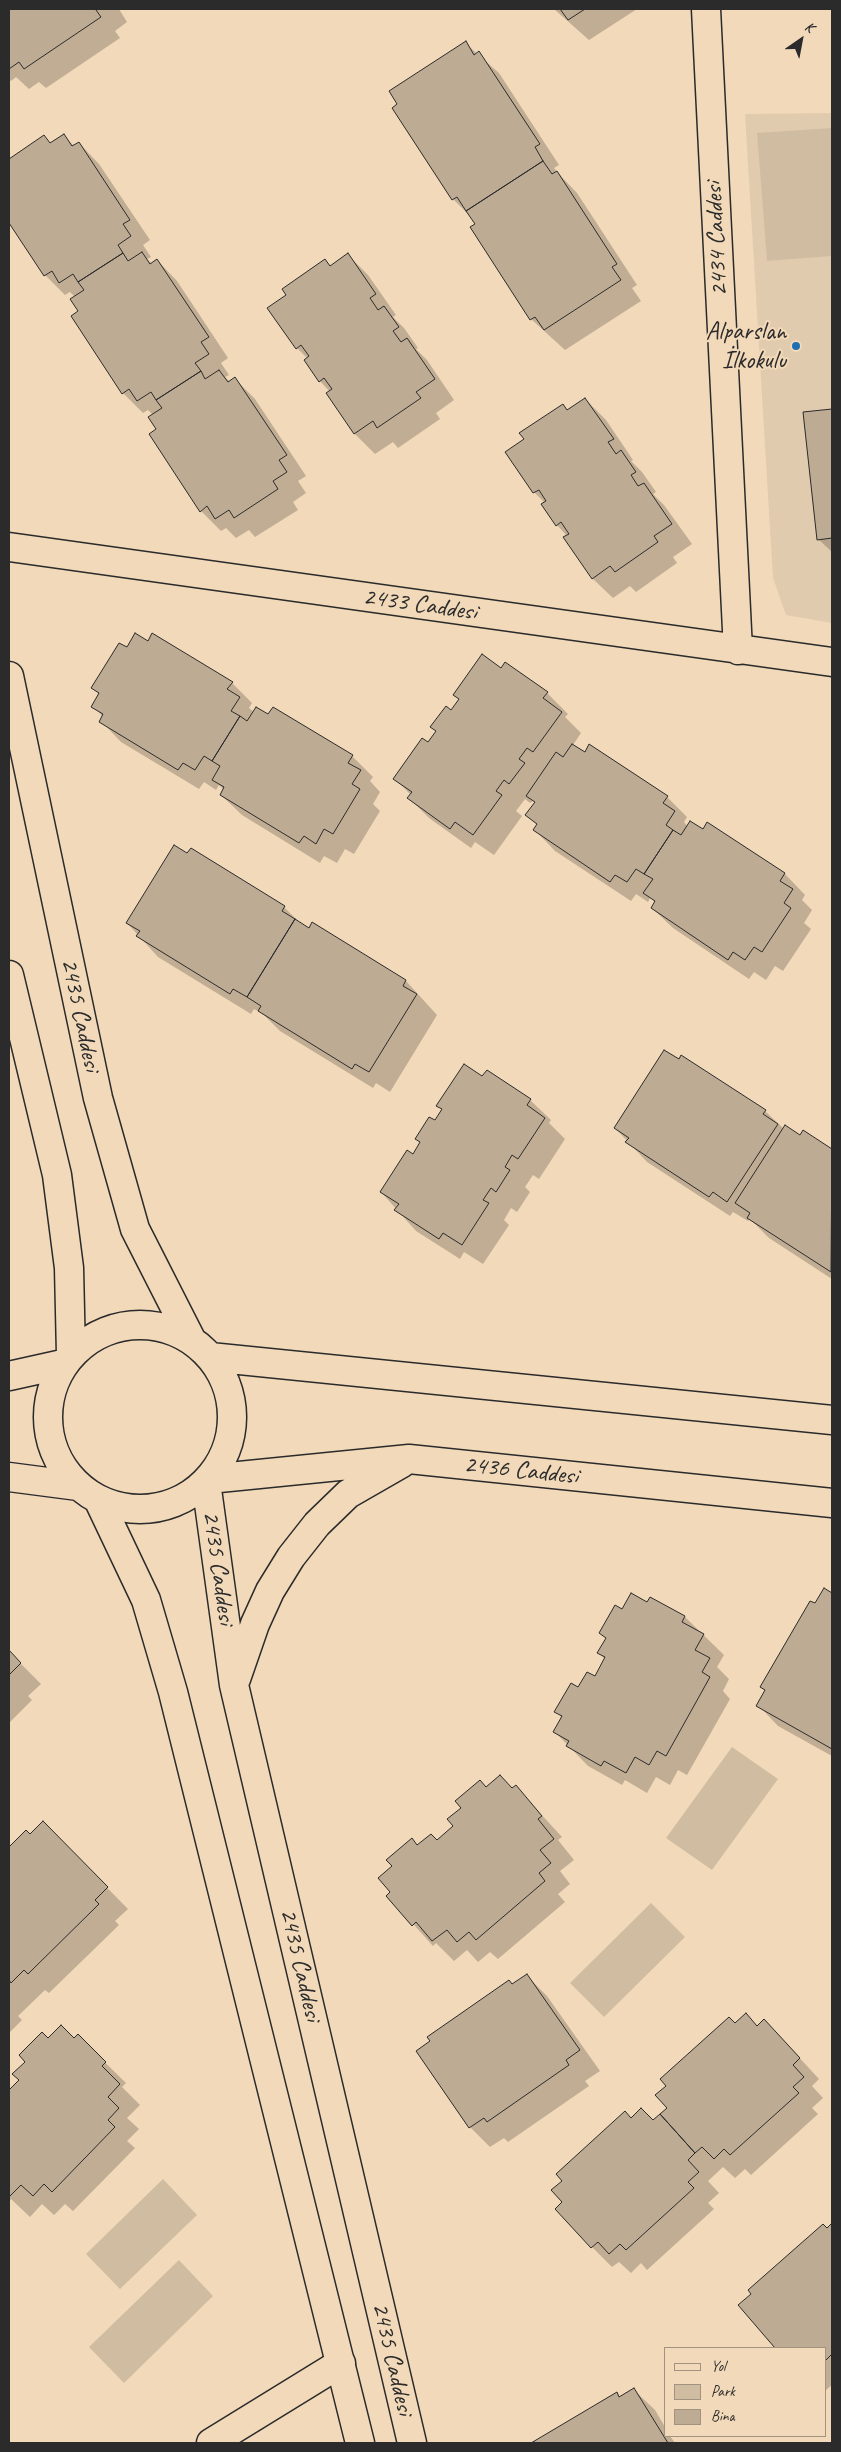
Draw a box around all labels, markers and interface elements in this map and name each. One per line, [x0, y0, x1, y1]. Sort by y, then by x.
north arrow [776, 15, 826, 65]
text: K [802, 18, 817, 36]
street label: 2434 Caddesi [699, 181, 735, 297]
place label: Alparslan İlkokulu [706, 317, 786, 376]
marker: Alparslan İlkokulu [790, 340, 802, 352]
street label: 2433 Caddesi [361, 582, 479, 628]
street label: 2435 Caddesi [53, 956, 107, 1074]
street label: 2436 Caddesi [462, 1450, 580, 1492]
street label: 2435 Caddesi [195, 1509, 241, 1627]
street label: 2435 Caddesi [272, 1906, 328, 2024]
street label: 2435 Caddesi [364, 2300, 420, 2418]
legend [664, 2347, 826, 2437]
text: Yol [711, 2357, 726, 2376]
text: Park [711, 2382, 735, 2401]
text: Bina [711, 2407, 735, 2426]

